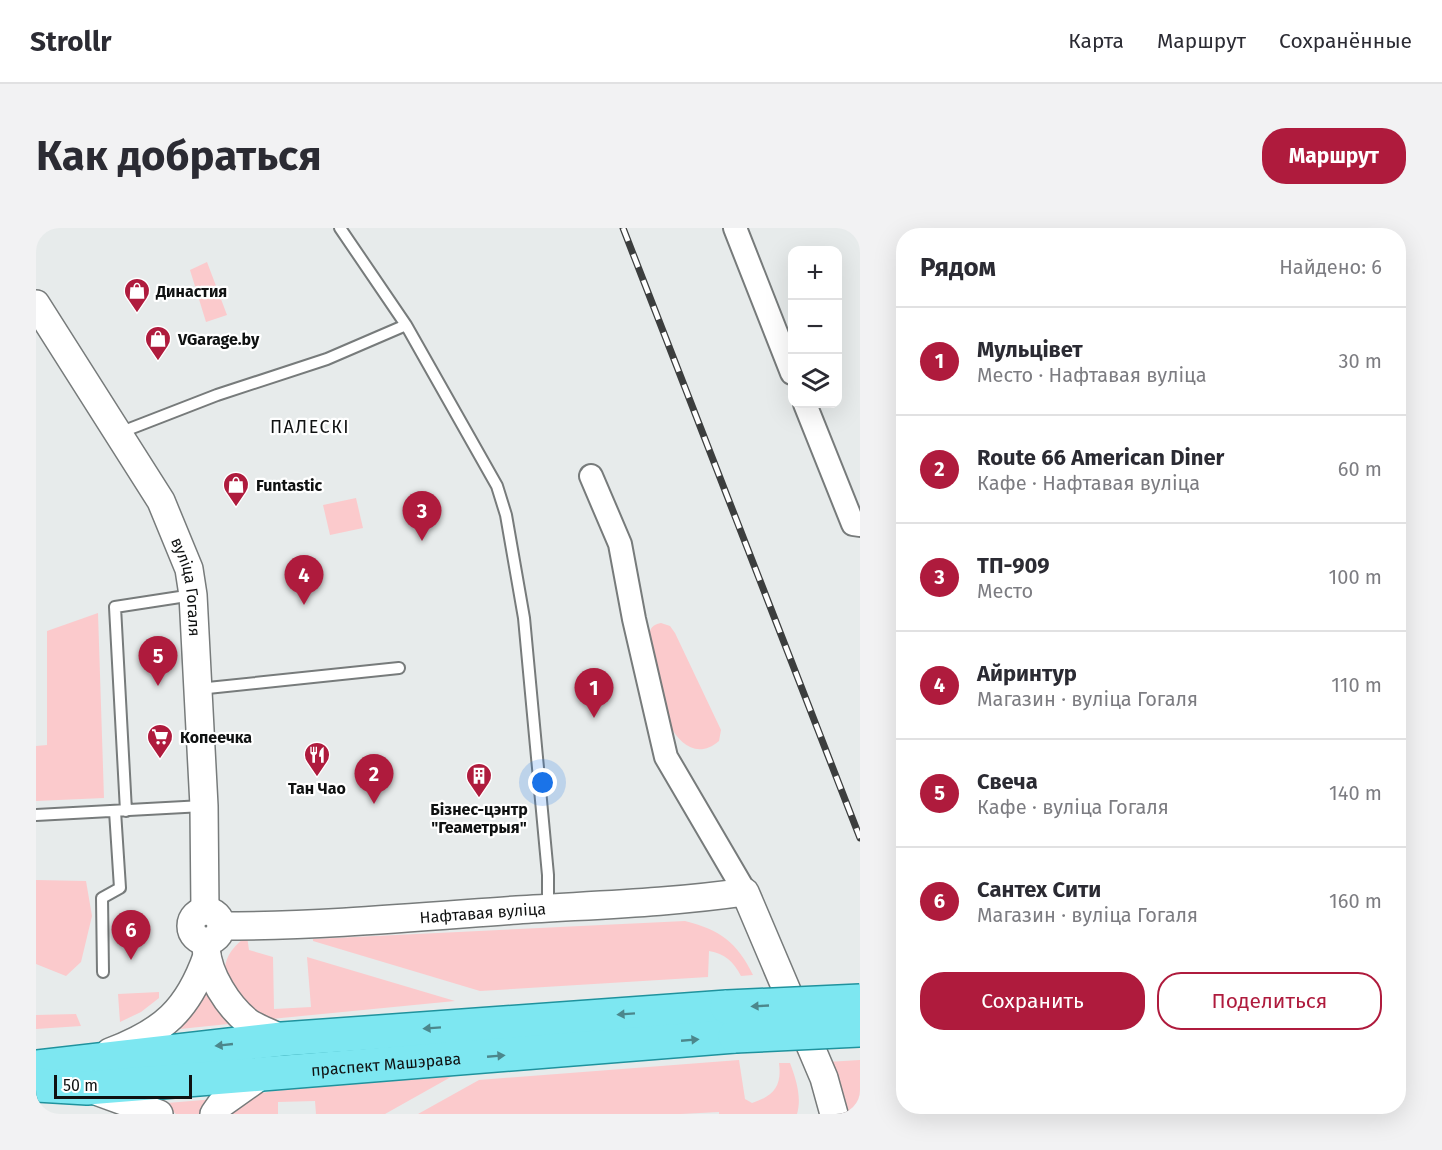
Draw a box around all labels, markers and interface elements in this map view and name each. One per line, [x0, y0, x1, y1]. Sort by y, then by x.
text: Strollr [30, 25, 111, 58]
text: Карта [1068, 28, 1124, 54]
text: Маршрут [1157, 28, 1246, 54]
text: Сохранённые [1279, 28, 1412, 54]
button: Маршрут [1262, 128, 1406, 184]
text: Как добраться [36, 131, 322, 181]
map controls [788, 246, 842, 408]
button: + [788, 246, 842, 300]
text: Рядом [920, 252, 996, 283]
text: Найдено: 6 [1279, 255, 1382, 279]
shop icon: Династия [122, 276, 152, 314]
place label: Династия [155, 282, 227, 301]
button: − [788, 300, 842, 354]
shop icon: VGarage.by [143, 324, 173, 362]
place label: VGarage.by [177, 330, 260, 349]
text: Мульцівет [977, 336, 1083, 363]
text: 1 [935, 349, 944, 373]
text: 30 m [1338, 349, 1382, 373]
button: layers [788, 354, 842, 408]
text: Место · Нафтавая вуліца [977, 363, 1207, 387]
district label: ПАЛЕСКІ [270, 416, 350, 438]
text: Route 66 American Diner [977, 444, 1224, 471]
text: 2 [934, 457, 945, 481]
text: 60 m [1338, 457, 1382, 481]
shop icon: Funtastic [221, 470, 251, 508]
text: Кафе · Нафтавая вуліца [977, 471, 1200, 495]
place label: Funtastic [256, 476, 323, 495]
pin: 3 [402, 492, 442, 541]
street label: вуліца Гогаля [167, 534, 205, 637]
text: ТП-909 [977, 552, 1050, 579]
pin: 4 [284, 556, 324, 605]
text: 3 [934, 565, 945, 589]
text: 100 m [1329, 565, 1382, 589]
text: Место [977, 579, 1033, 603]
pin: 5 [138, 636, 178, 686]
text: Айринтур [977, 660, 1077, 687]
pin: 1 [574, 668, 614, 718]
text: 4 [934, 673, 945, 697]
text: 110 m [1331, 673, 1382, 697]
text: Магазин · вуліца Гогаля [977, 687, 1198, 711]
supermarket icon: Копеечка [145, 722, 175, 760]
place label: Копеечка [180, 728, 252, 747]
restaurant icon: Тан Чао [302, 740, 332, 778]
pin: 2 [354, 754, 394, 804]
building icon: Бізнес-цэнтр "Геаметрыя" [464, 761, 494, 799]
your location [528, 768, 557, 797]
text: Свеча [977, 768, 1038, 795]
place label: Тан Чао [288, 779, 346, 798]
text: 5 [934, 781, 945, 805]
text: 140 m [1329, 781, 1382, 805]
text: Кафе · вуліца Гогаля [977, 795, 1169, 819]
place label: Бізнес-цэнтр "Геаметрыя" [430, 800, 528, 837]
text: Сантех Сити [977, 876, 1101, 903]
text: 6 [934, 889, 945, 913]
text: 160 m [1329, 889, 1382, 913]
street label: Нафтавая вуліца [419, 899, 546, 927]
text: Магазин · вуліца Гогаля [977, 903, 1198, 927]
pin: 6 [112, 910, 151, 960]
button: Сохранить [920, 972, 1145, 1030]
button: Поделиться [1157, 972, 1382, 1030]
one-way arrow [750, 1001, 769, 1010]
one-way arrow [617, 1010, 636, 1019]
one-way arrow [422, 1023, 441, 1033]
one-way arrow [681, 1035, 700, 1045]
one-way arrow [215, 1041, 234, 1050]
street label: праспект Машэрава [310, 1049, 462, 1079]
one-way arrow [486, 1051, 505, 1060]
scale bar [54, 1072, 192, 1100]
text: 50 m [63, 1076, 98, 1095]

